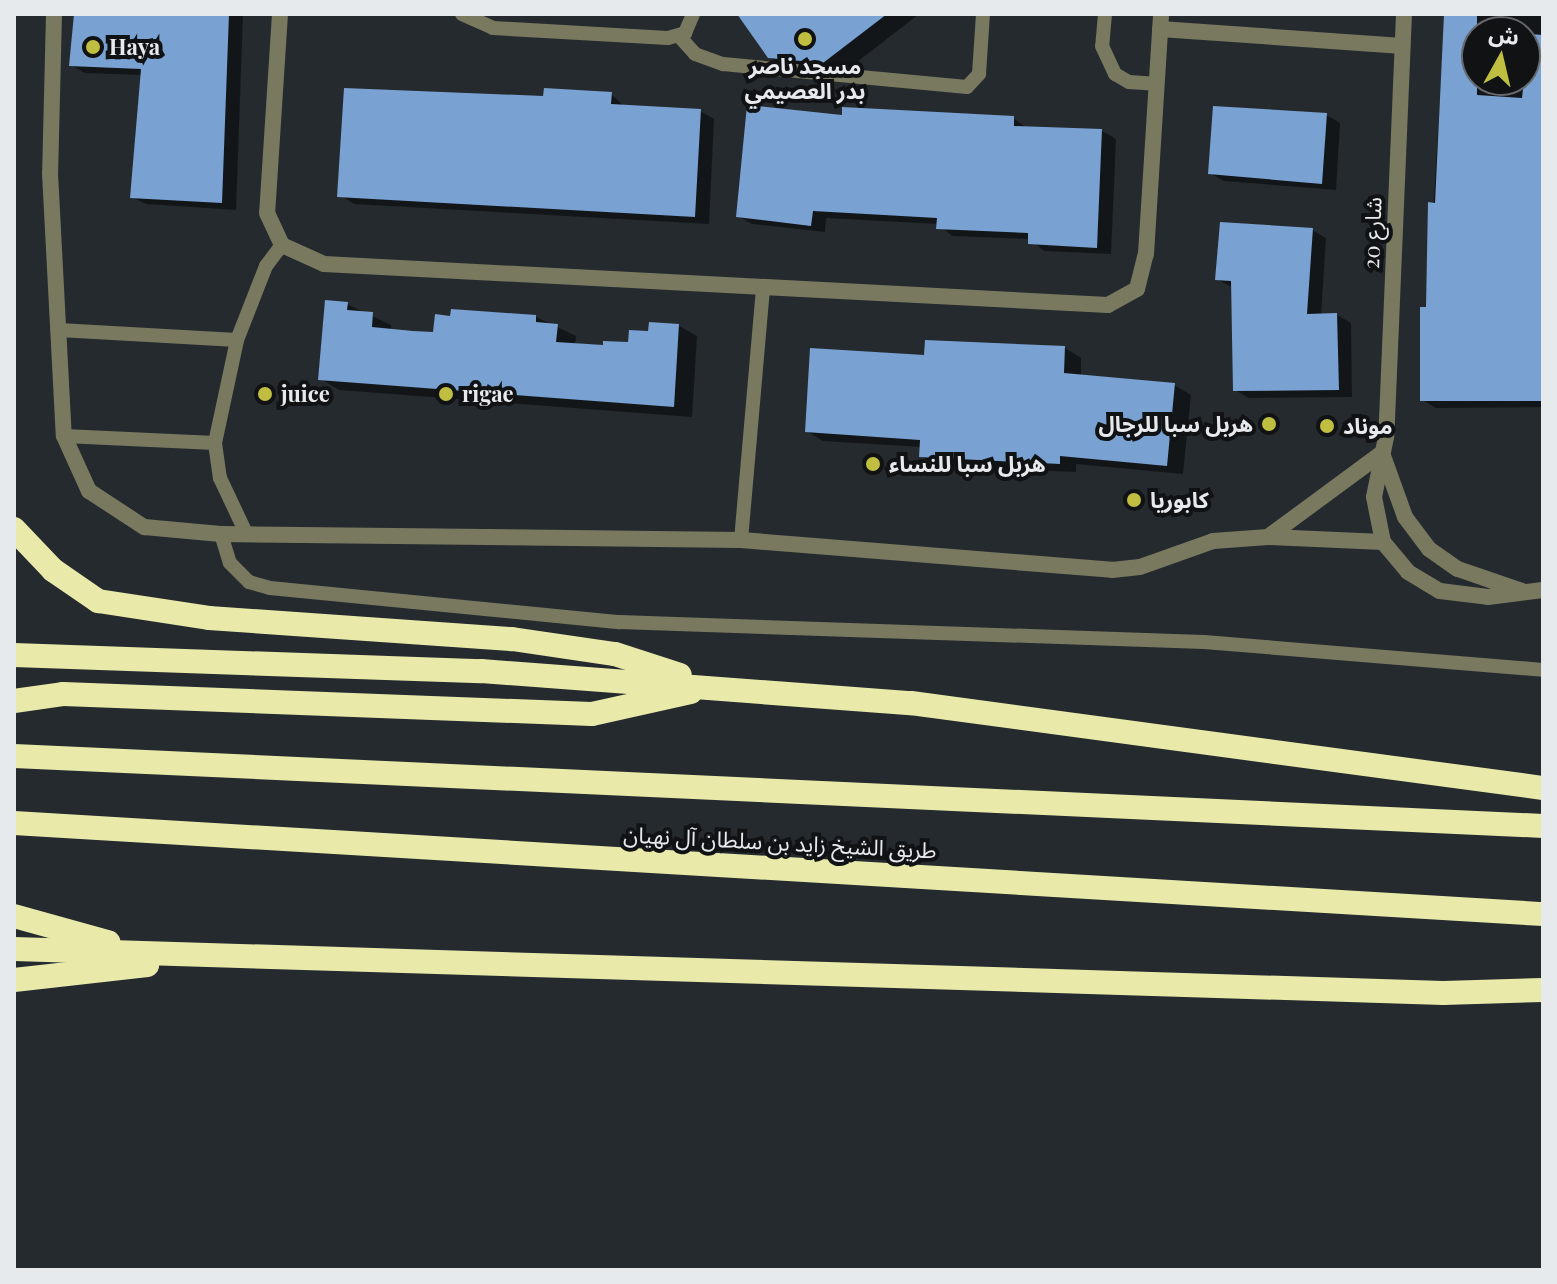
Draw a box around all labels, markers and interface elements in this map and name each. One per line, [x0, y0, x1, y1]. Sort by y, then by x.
north arrow [1461, 16, 1541, 96]
text: ش [1487, 17, 1521, 51]
marker: مسجد ناصر بدر العصيمي [796, 30, 814, 48]
place label: Haya [109, 34, 160, 60]
marker: Haya [84, 38, 102, 56]
place label: مسجد ناصر بدر العصيمي [745, 52, 865, 104]
street label: شارع 20 [1358, 197, 1386, 269]
place label: juice [281, 381, 330, 407]
place label: rigae [462, 381, 514, 407]
marker: juice [256, 385, 274, 403]
marker: rigae [437, 385, 455, 403]
place label: هربل سبا للرجال [1098, 411, 1253, 437]
place label: موناد [1343, 413, 1393, 439]
marker: هربل سبا للرجال [1260, 415, 1278, 433]
marker: موناد [1318, 417, 1336, 435]
place label: هربل سبا للنساء [889, 451, 1046, 477]
marker: هربل سبا للنساء [864, 455, 882, 473]
place label: كابوريا [1150, 487, 1209, 513]
marker: كابوريا [1125, 491, 1143, 509]
street label: طريق الشيخ زايد بن سلطان آل نهيان [623, 821, 937, 863]

